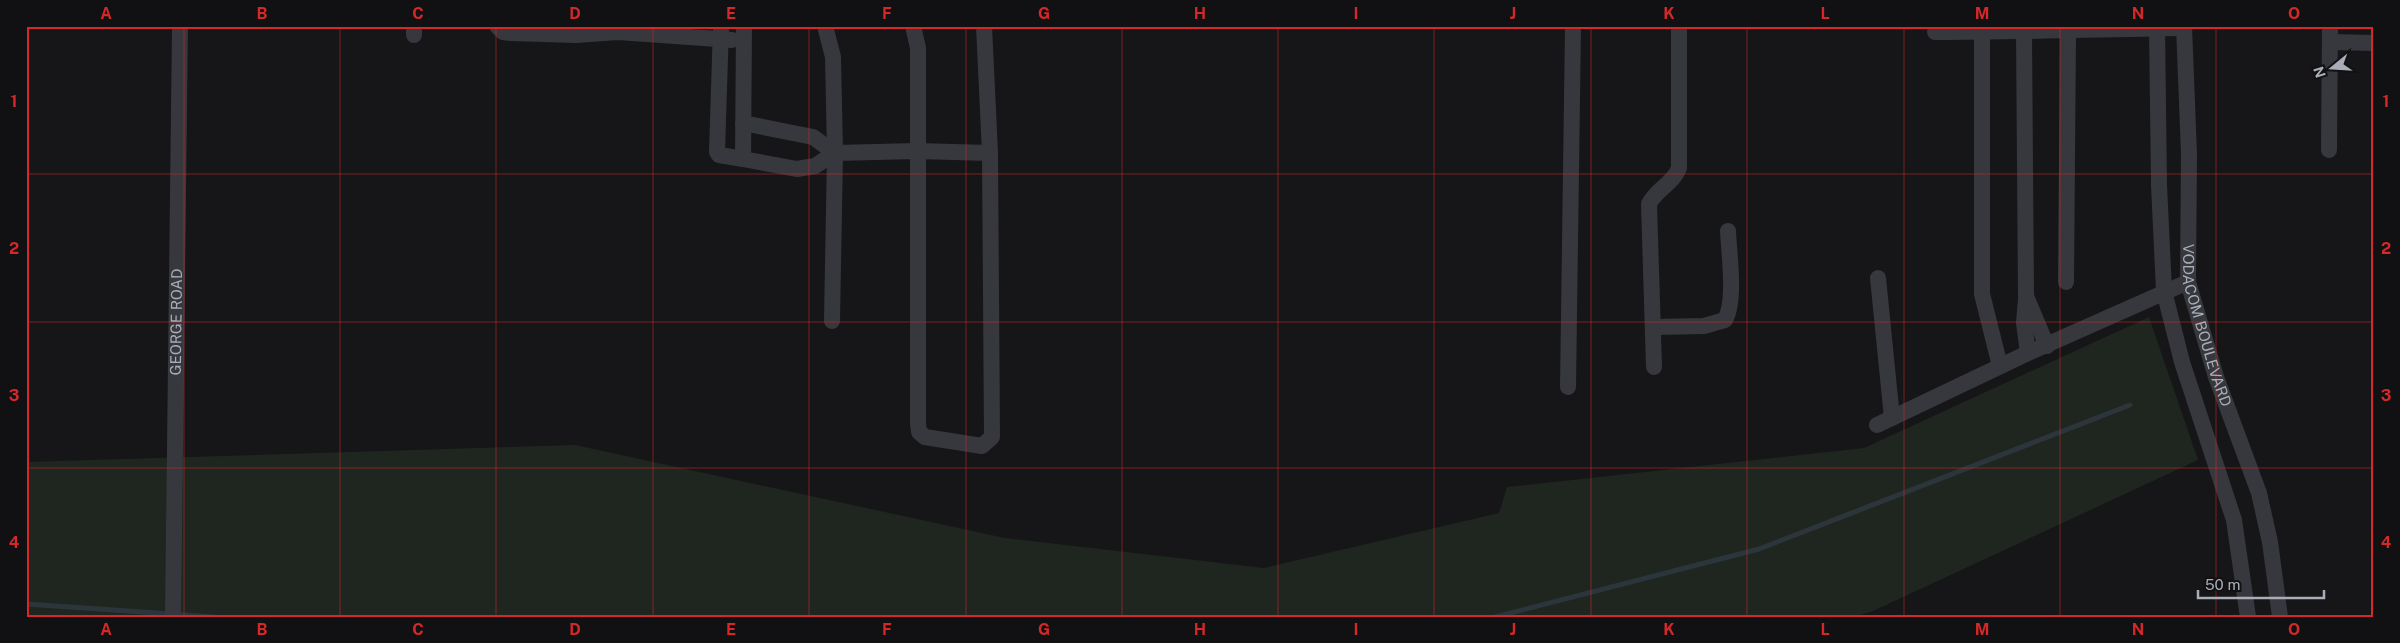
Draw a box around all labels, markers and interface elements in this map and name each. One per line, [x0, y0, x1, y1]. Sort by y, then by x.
text: A [100, 4, 112, 23]
text: B [257, 4, 268, 23]
text: C [412, 4, 424, 23]
text: D [569, 4, 581, 23]
text: E [726, 4, 736, 23]
text: F [882, 4, 892, 23]
text: G [1038, 4, 1050, 23]
text: H [1194, 4, 1206, 23]
text: I [1354, 4, 1358, 23]
text: J [1510, 4, 1516, 23]
text: K [1663, 4, 1675, 23]
text: L [1820, 4, 1830, 23]
text: M [1975, 4, 1989, 23]
text: N [2132, 4, 2144, 23]
text: O [2288, 4, 2300, 23]
north arrow [2308, 42, 2358, 92]
text: N [2310, 64, 2329, 80]
text: 1 [11, 92, 17, 111]
text: 1 [2383, 92, 2389, 111]
text: 2 [9, 239, 19, 258]
text: 2 [2381, 239, 2391, 258]
street label: VODACOM BOULEVARD [2180, 244, 2235, 409]
street label: GEORGE ROAD [167, 268, 185, 376]
text: 3 [9, 386, 19, 405]
text: 3 [2381, 386, 2391, 405]
text: 4 [9, 533, 20, 552]
text: 4 [2381, 533, 2392, 552]
scale bar [2198, 568, 2324, 600]
text: 50 m [2205, 576, 2240, 593]
text: A [100, 620, 112, 639]
text: B [257, 620, 268, 639]
text: C [412, 620, 424, 639]
text: D [569, 620, 581, 639]
text: E [726, 620, 736, 639]
text: F [882, 620, 892, 639]
text: G [1038, 620, 1050, 639]
text: H [1194, 620, 1206, 639]
text: I [1354, 620, 1358, 639]
text: J [1510, 620, 1516, 639]
text: K [1663, 620, 1675, 639]
text: L [1820, 620, 1830, 639]
text: M [1975, 620, 1989, 639]
text: N [2132, 620, 2144, 639]
text: O [2288, 620, 2300, 639]

